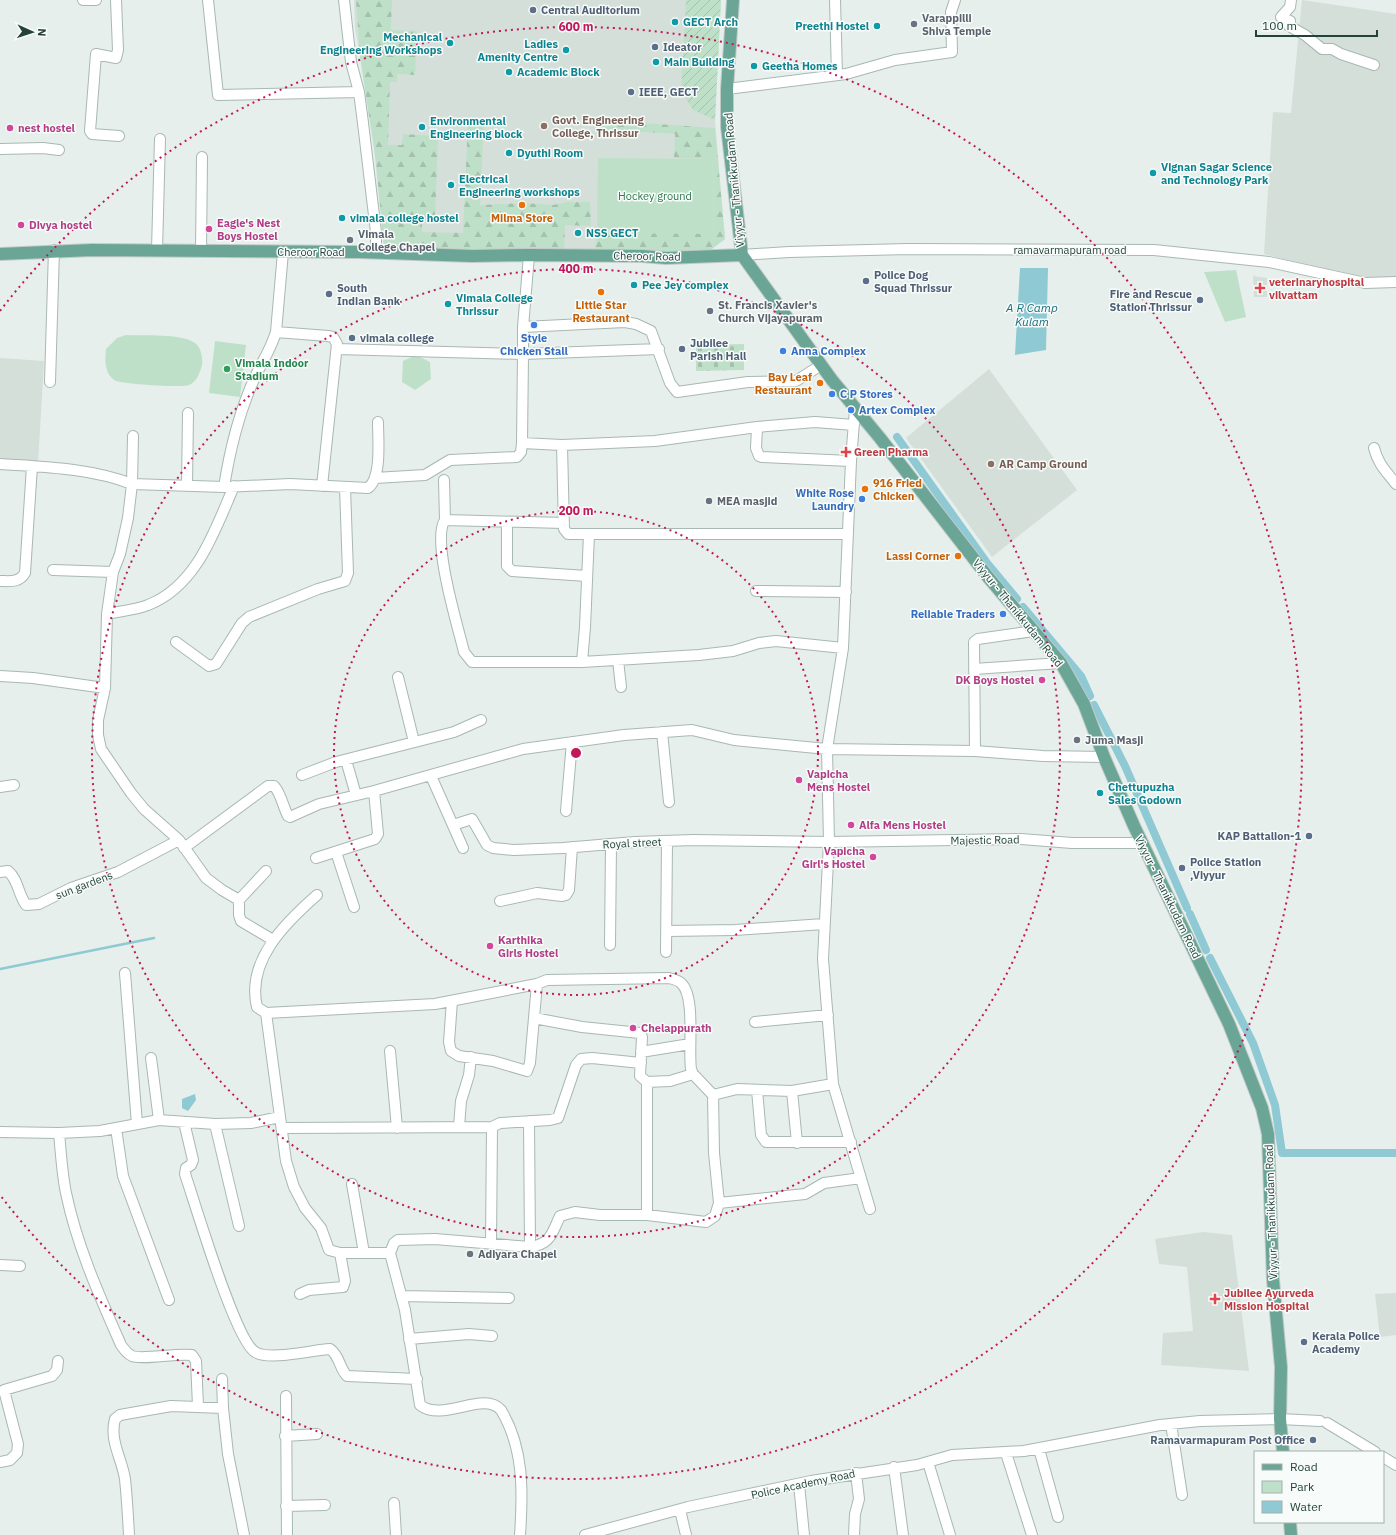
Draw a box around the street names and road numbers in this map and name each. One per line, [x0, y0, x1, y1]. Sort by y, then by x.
street label: Viyyur - Thanikkudam Road [721, 112, 747, 248]
street label: ramavarmapuram road [1013, 243, 1127, 257]
street label: Cheroor Road [277, 245, 345, 259]
street label: Cheroor Road [613, 248, 681, 264]
street label: Viyyur - Thanikkudam Road [970, 556, 1066, 670]
street label: Majestic Road [950, 832, 1020, 848]
street label: Viyyur - Thanikkudam Road [1132, 833, 1204, 961]
street label: Royal street [602, 834, 662, 852]
street label: sun gardens [53, 868, 115, 902]
street label: Viyyur - Thanikkudam Road [1262, 1144, 1280, 1280]
street label: Police Academy Road [750, 1466, 856, 1502]

